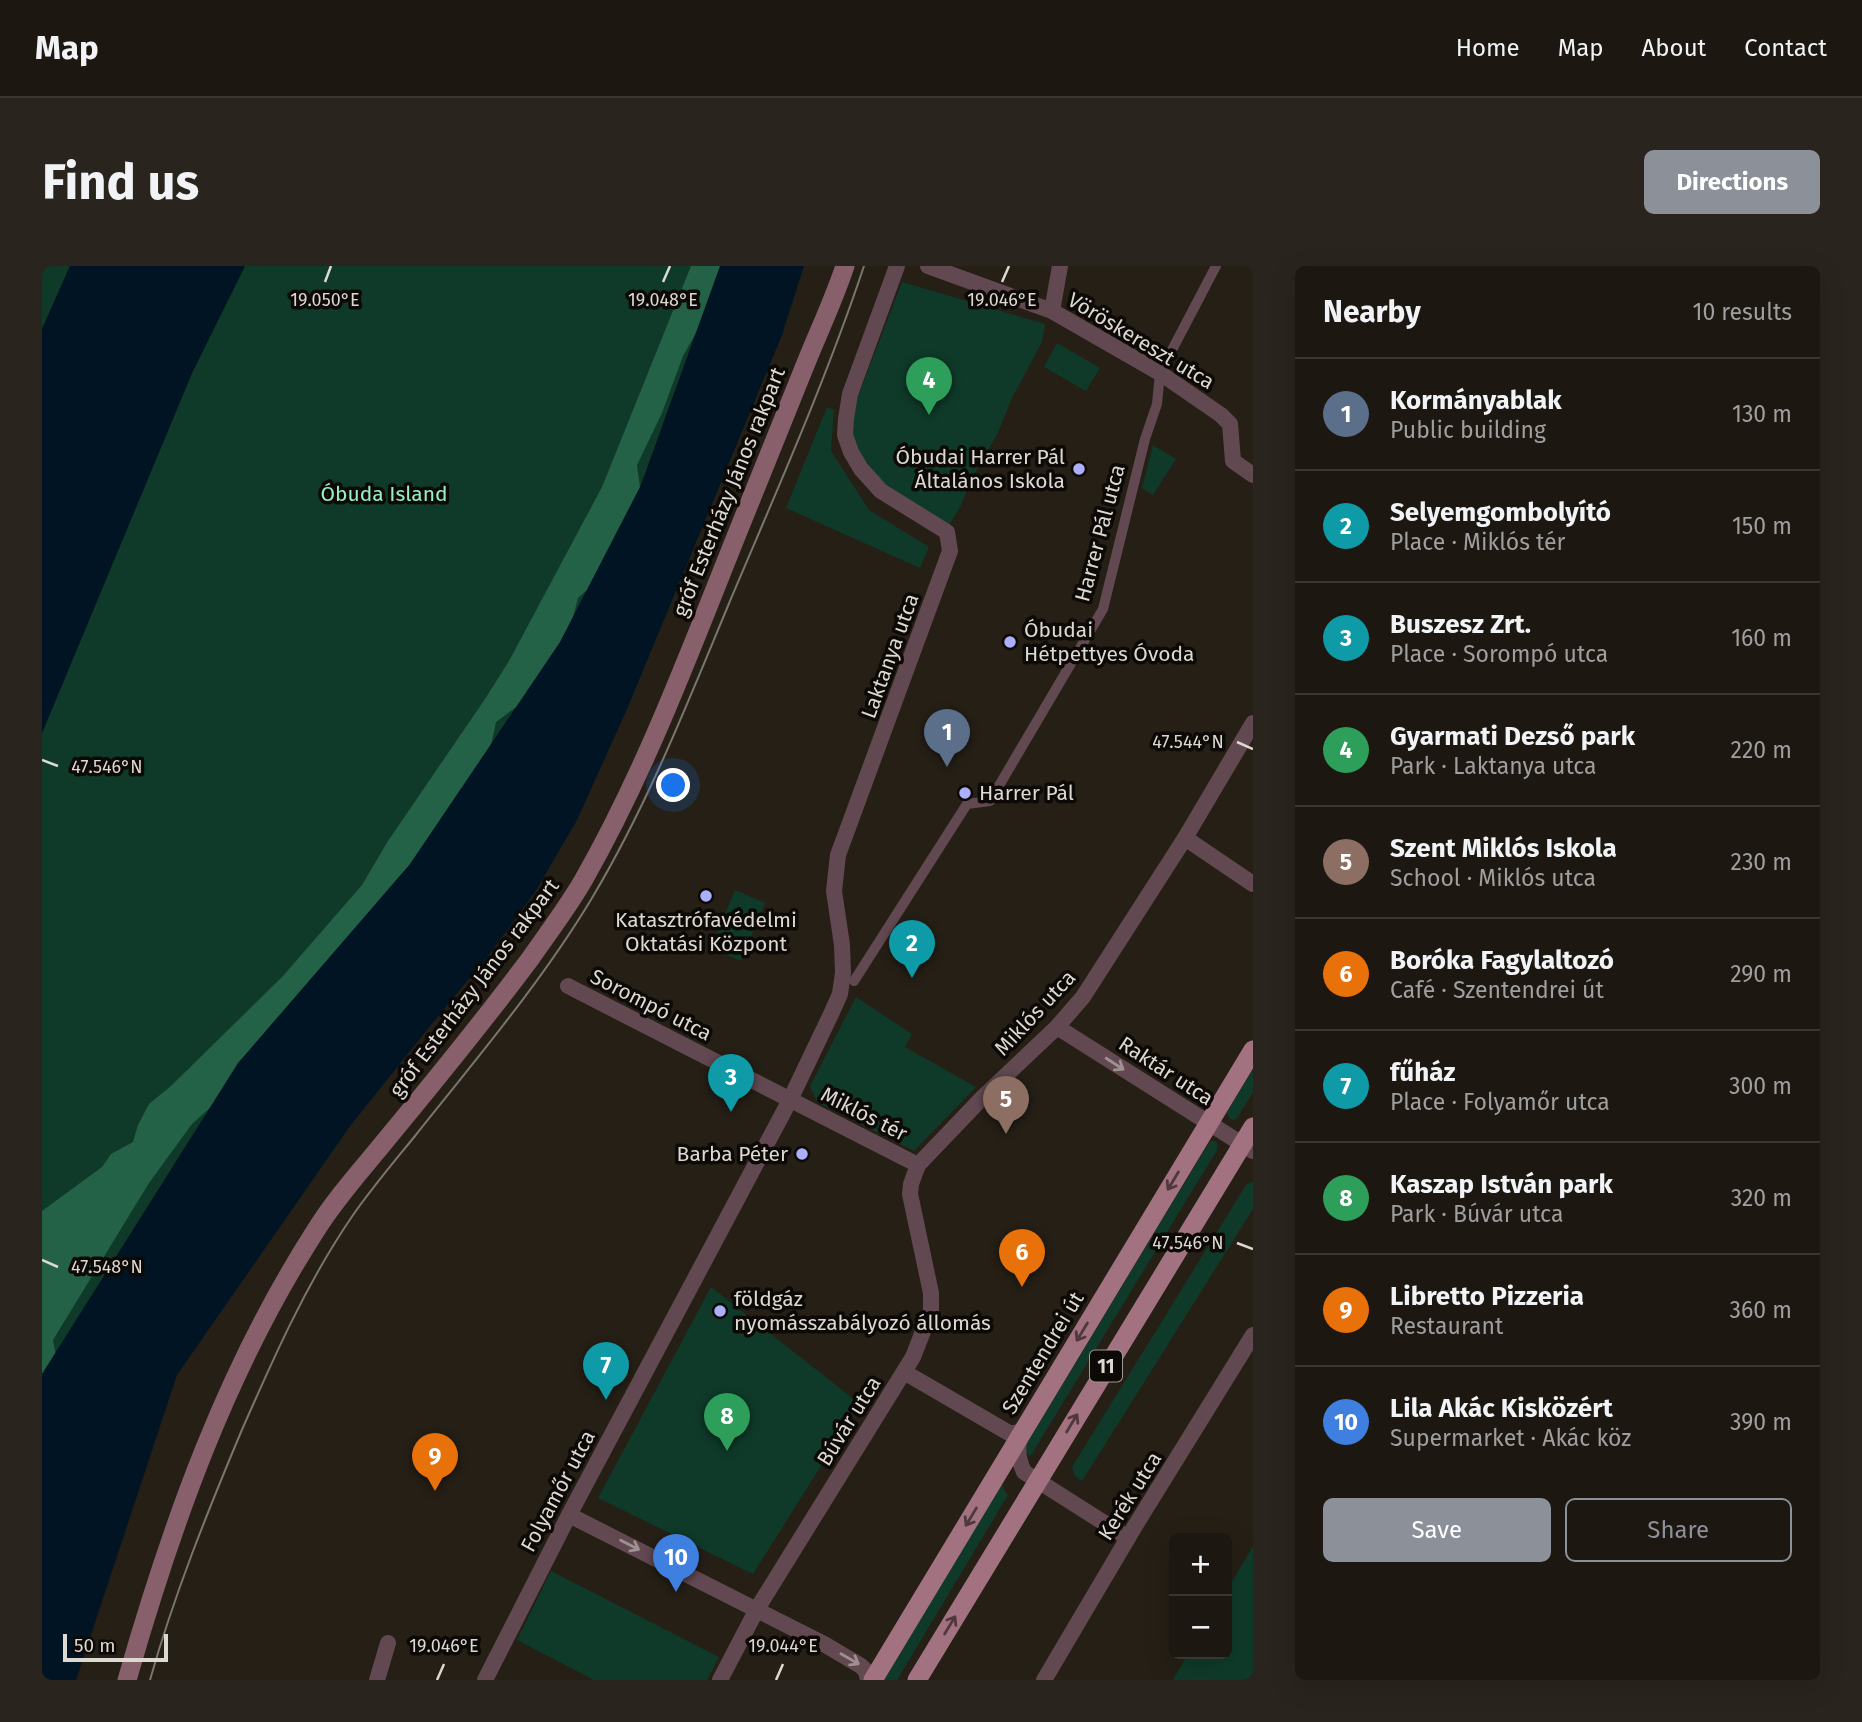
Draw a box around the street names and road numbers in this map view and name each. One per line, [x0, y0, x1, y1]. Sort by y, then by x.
street label: Vöröskereszt utca [1063, 287, 1219, 395]
street label: gróf Esterházy János rakpart [667, 363, 791, 620]
street label: Harrer Pál utca [1069, 461, 1131, 605]
street label: Laktanya utca [855, 590, 925, 722]
street label: gróf Esterházy János rakpart [383, 873, 565, 1102]
street label: Sorompó utca [586, 963, 716, 1047]
street label: Miklós utca [989, 965, 1081, 1061]
street label: Raktár utca [1114, 1031, 1218, 1111]
street label: Miklós tér [816, 1081, 912, 1147]
street label: Szentendrei út [996, 1287, 1090, 1419]
road number: 11 [1090, 1350, 1122, 1382]
street label: Búvár utca [811, 1371, 887, 1471]
street label: Folyamőr utca [515, 1426, 601, 1556]
street label: Kerék utca [1093, 1447, 1167, 1545]

